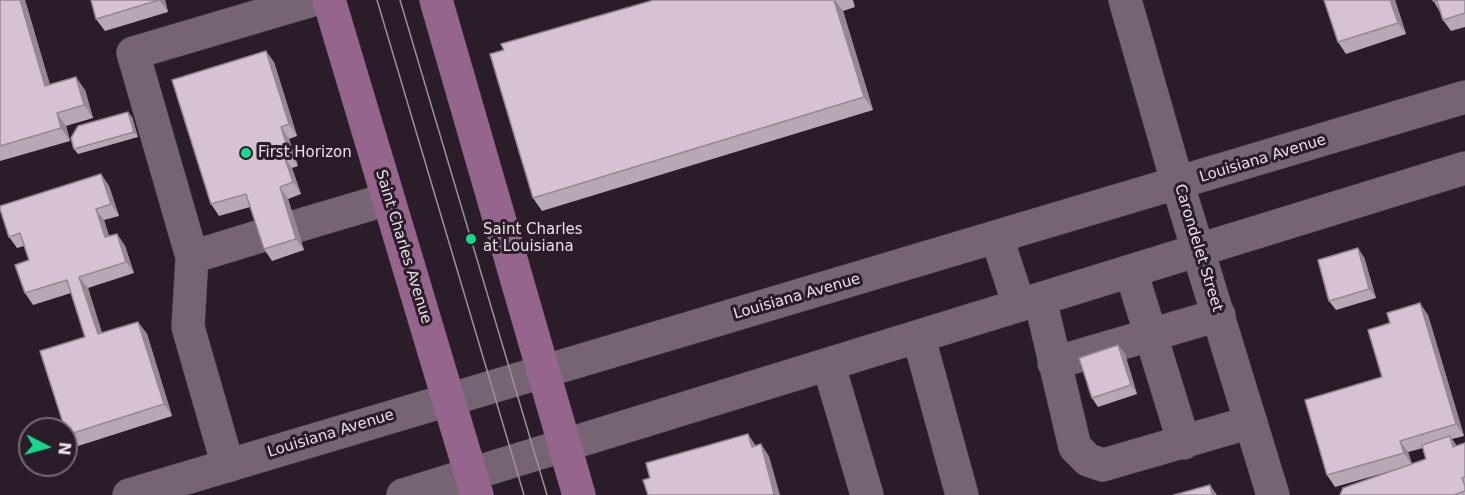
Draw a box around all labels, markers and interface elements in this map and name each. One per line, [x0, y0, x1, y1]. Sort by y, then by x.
street label: Louisiana Avenue [1198, 131, 1328, 187]
place label: First Horizon [258, 144, 352, 162]
marker: First Horizon [239, 146, 253, 160]
street label: Saint Charles Avenue [371, 168, 435, 326]
street label: Carondelet Street [1170, 182, 1226, 314]
place label: Saint Charles at Louisiana [483, 221, 583, 256]
marker: Saint Charles at Louisiana [464, 232, 478, 246]
street label: Louisiana Avenue [731, 270, 863, 324]
street label: Louisiana Avenue [266, 406, 396, 462]
north arrow [18, 417, 78, 477]
text: N [54, 441, 75, 456]

